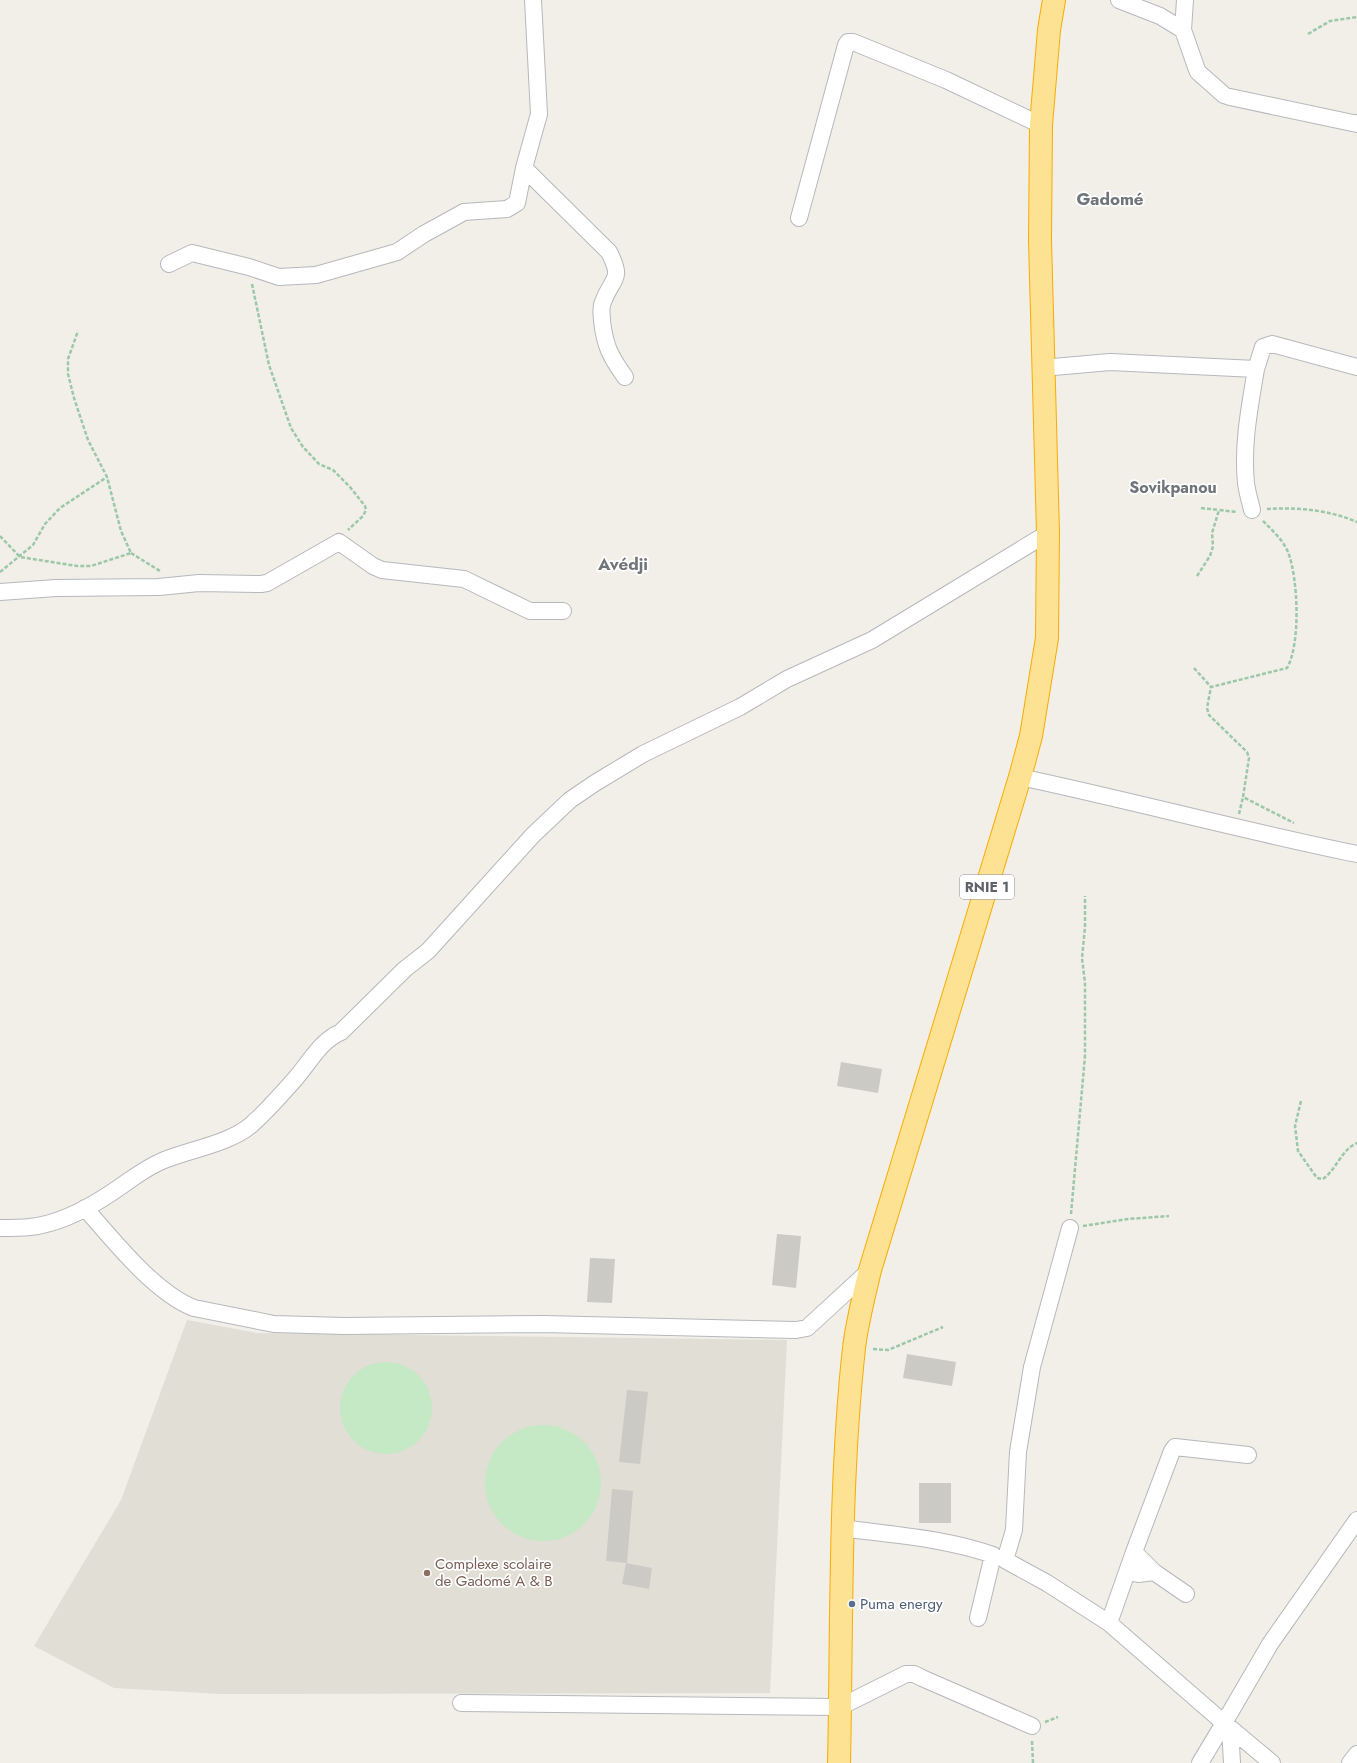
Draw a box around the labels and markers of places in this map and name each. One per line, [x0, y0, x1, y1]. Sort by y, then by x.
place label: Complexe scolaire de Gadomé A & B [435, 1553, 553, 1592]
marker: Complexe scolaire de Gadomé A & B [422, 1568, 432, 1578]
place label: Puma energy [860, 1593, 943, 1615]
marker: Puma energy [847, 1599, 857, 1609]

